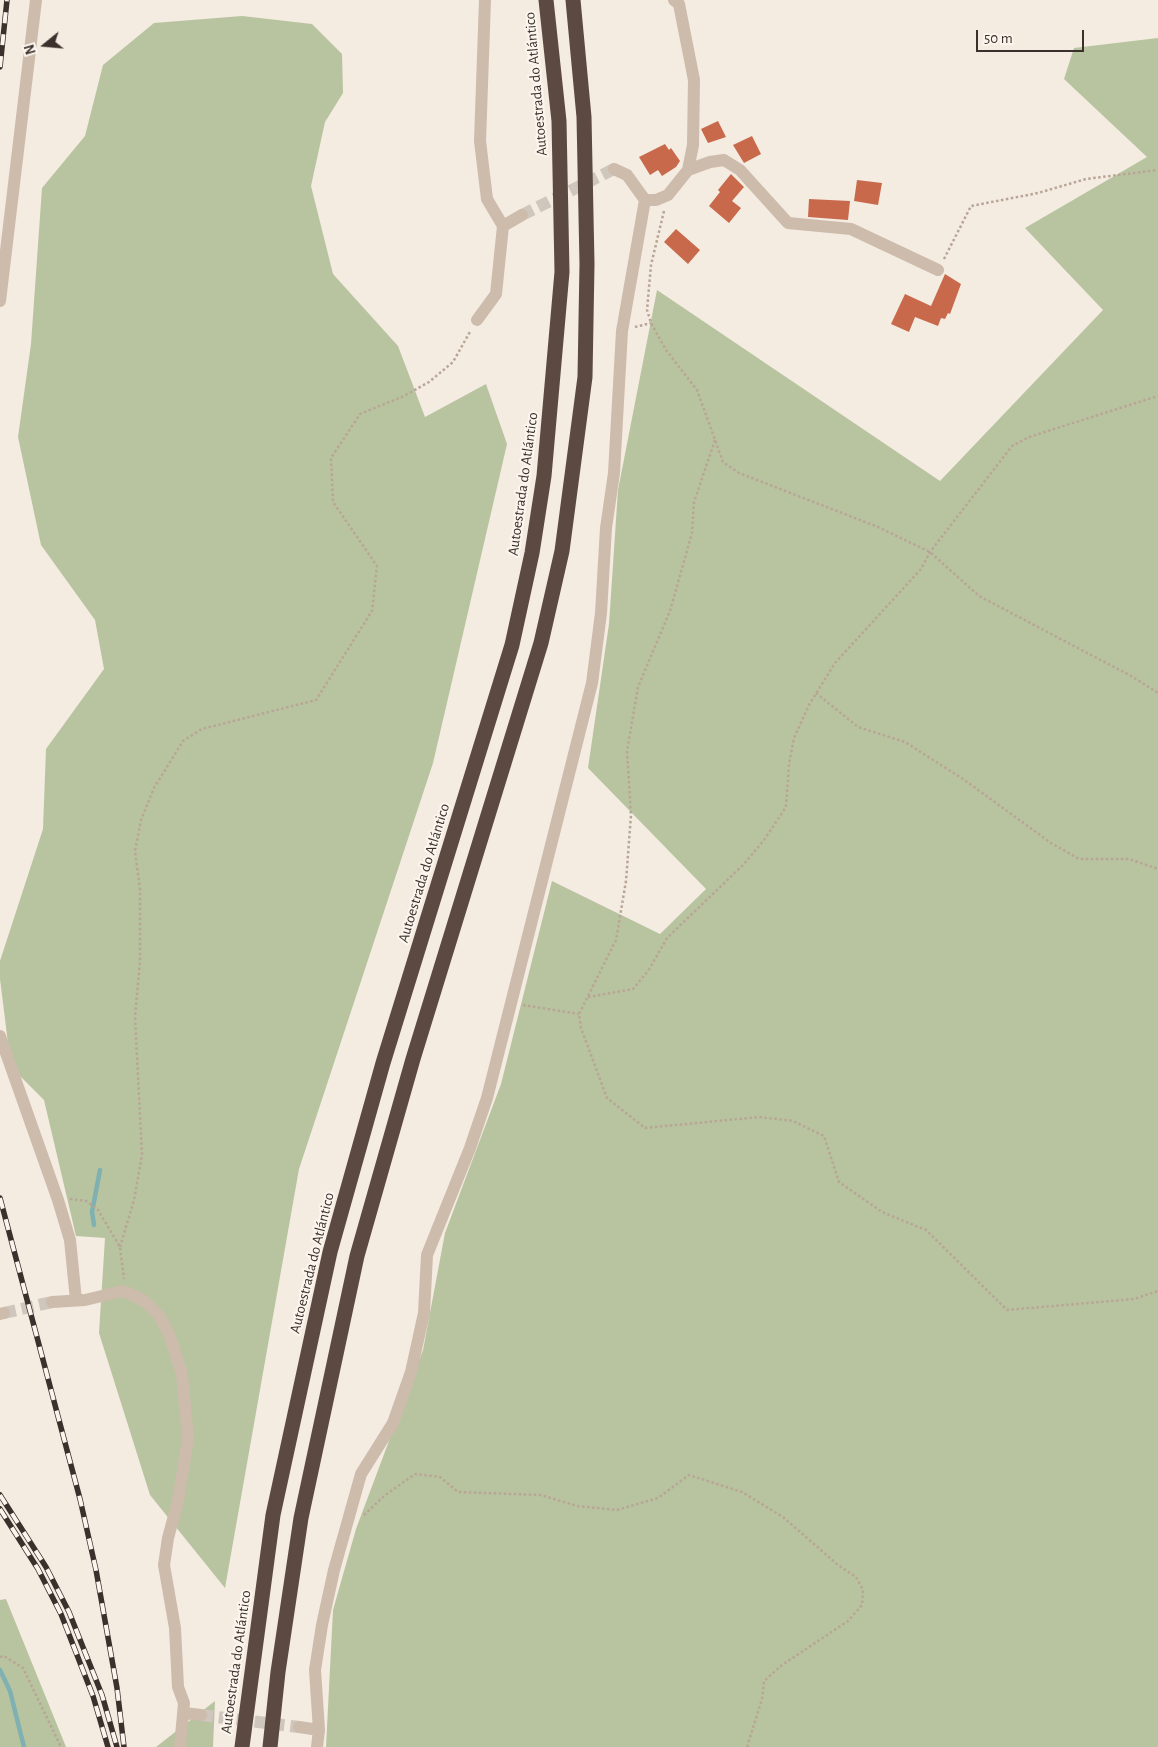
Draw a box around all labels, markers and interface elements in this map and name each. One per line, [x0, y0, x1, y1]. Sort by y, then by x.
street label: Autoestrada do Atlántico [521, 11, 551, 157]
north arrow [20, 20, 70, 70]
scale bar [978, 20, 1086, 52]
text: 50 m [984, 31, 1013, 46]
text: N [23, 43, 39, 56]
street label: Autoestrada do Atlántico [504, 411, 542, 557]
street label: Autoestrada do Atlántico [394, 801, 454, 945]
street label: Autoestrada do Atlántico [286, 1191, 338, 1335]
street label: Autoestrada do Atlántico [217, 1589, 255, 1735]

